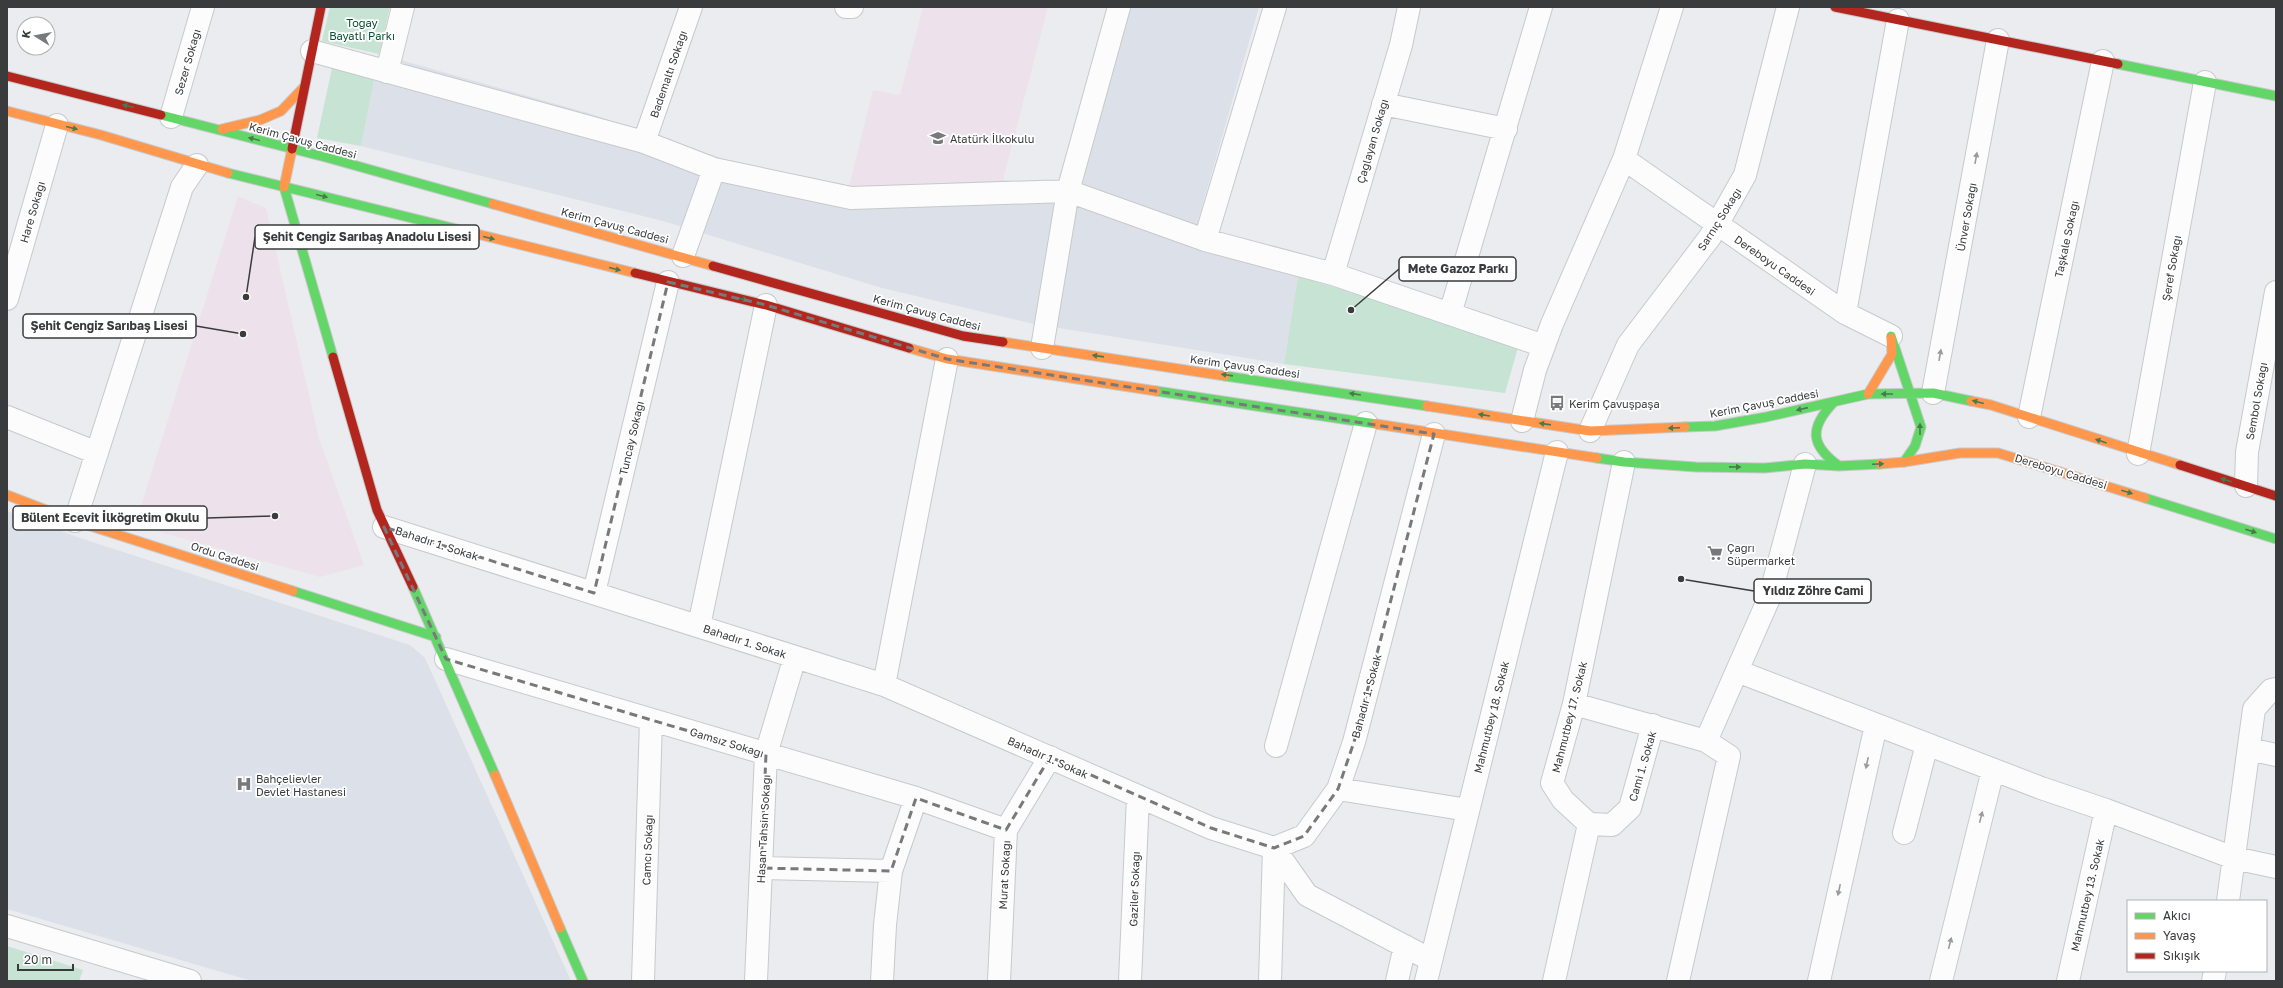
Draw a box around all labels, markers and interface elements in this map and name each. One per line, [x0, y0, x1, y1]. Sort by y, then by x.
north arrow [16, 16, 56, 56]
park label: Togay Bayatlı Parkı [329, 16, 395, 42]
street label: Sezer Sokağı [171, 27, 203, 97]
text: K [19, 29, 33, 39]
street label: Bademaltı Sokağı [647, 29, 689, 119]
street label: Çağlayan Sokağı [1354, 97, 1390, 185]
one-way arrow [122, 103, 134, 109]
street label: Kerim Çavuş Caddesi [248, 119, 358, 161]
one-way arrow [65, 126, 78, 132]
school or university icon: Atatürk İlkokulu [929, 129, 947, 147]
place label: Atatürk İlkokulu [950, 132, 1034, 145]
one-way arrow [248, 136, 260, 142]
one-way arrow [1973, 152, 1979, 164]
street label: Hare Sokağı [17, 180, 47, 244]
street label: Ünver Sokağı [1954, 182, 1978, 252]
street label: Sarnıç Sokağı [1694, 185, 1744, 253]
one-way arrow [316, 194, 328, 200]
street label: Taşkale Sokağı [2051, 199, 2081, 279]
street label: Kerim Çavuş Caddesi [560, 204, 670, 246]
callout: Şehit Cengiz Sarıbaş Anadolu Lisesi [255, 225, 479, 249]
text: Şehit Cengiz Sarıbaş Anadolu Lisesi [263, 229, 471, 244]
street label: Dereboyu Caddesi [1732, 232, 1818, 298]
street label: Şeref Sokağı [2159, 234, 2183, 302]
one-way arrow [483, 235, 495, 241]
callout: Mete Gazoz Parkı [1399, 257, 1516, 281]
text: Mete Gazoz Parkı [1408, 261, 1508, 276]
one-way arrow [609, 267, 621, 273]
street label: Kerim Çavuş Caddesi [872, 291, 982, 333]
one-way arrow [736, 297, 748, 303]
callout: Şehit Cengiz Sarıbaş Lisesi [23, 314, 196, 338]
text: Şehit Cengiz Sarıbaş Lisesi [30, 318, 188, 333]
one-way arrow [1938, 348, 1944, 361]
street label: Kerim Çavuş Caddesi [1189, 352, 1301, 380]
one-way arrow [1092, 353, 1104, 359]
street label: Sembol Sokağı [2243, 361, 2269, 441]
one-way arrow [1221, 372, 1233, 378]
street label: Kerim Çavuş Caddesi [1708, 386, 1820, 420]
one-way arrow [1881, 390, 1893, 397]
one-way arrow [1349, 391, 1361, 397]
bus stop icon: Kerim Çavuşpaşa [1548, 394, 1566, 412]
place label: Kerim Çavuşpaşa [1569, 397, 1660, 410]
one-way arrow [1971, 399, 1983, 405]
street label: Tuncay Sokağı [616, 400, 646, 476]
one-way arrow [1796, 406, 1809, 412]
one-way arrow [1478, 411, 1490, 417]
one-way arrow [1539, 421, 1551, 427]
one-way arrow [1917, 423, 1923, 436]
one-way arrow [1668, 425, 1680, 432]
one-way arrow [2095, 438, 2107, 444]
street label: Dereboyu Caddesi [2013, 451, 2109, 491]
one-way arrow [1872, 460, 1884, 467]
one-way arrow [1729, 464, 1742, 470]
one-way arrow [2219, 477, 2231, 483]
one-way arrow [2122, 489, 2134, 495]
callout: Bülent Ecevit İlköğretim Okulu [13, 506, 207, 530]
text: Bülent Ecevit İlköğretim Okulu [21, 510, 199, 525]
street label: Bahadır 1. Sokak [394, 523, 480, 563]
one-way arrow [2246, 528, 2258, 534]
street label: Ordu Caddesi [189, 539, 261, 573]
place label: Çağrı Süpermarket [1727, 541, 1795, 567]
supermarket icon: Çağrı Süpermarket [1706, 544, 1724, 562]
callout: Yıldız Zöhre Cami [1754, 579, 1871, 603]
text: Yıldız Zöhre Cami [1762, 583, 1864, 598]
street label: Bahadır 1. Sokak [702, 621, 788, 661]
street label: Bahadır 1. Sokak [1348, 652, 1384, 740]
street label: Mahmutbey 18. Sokak [1471, 659, 1511, 775]
street label: Mahmutbey 17. Sokak [1549, 660, 1589, 774]
street label: Gamsız Sokağı [689, 725, 765, 759]
street label: Cami 1. Sokak [1626, 729, 1658, 803]
street label: Bahadır 1. Sokak [1006, 733, 1090, 781]
one-way arrow [1864, 757, 1870, 769]
place label: Bahçelievler Devlet Hastanesi [256, 772, 346, 798]
street label: Hasan Tahsin Sokağı [754, 774, 772, 884]
hospital icon: Bahçelievler Devlet Hastanesi [235, 775, 253, 793]
one-way arrow [1979, 811, 1985, 823]
street label: Camcı Sokağı [639, 814, 655, 886]
street label: Mahmutbey 13. Sokak [2068, 837, 2106, 953]
street label: Murat Sokağı [996, 840, 1012, 910]
street label: Gaziler Sokağı [1126, 851, 1142, 927]
one-way arrow [1836, 884, 1842, 896]
legend [2127, 900, 2267, 972]
text: Akıcı [2163, 908, 2191, 923]
text: Yavaş [2163, 928, 2196, 943]
one-way arrow [1948, 937, 1954, 949]
scale bar [18, 946, 73, 972]
text: Sıkışık [2163, 948, 2200, 963]
text: 20 m [24, 952, 52, 967]

